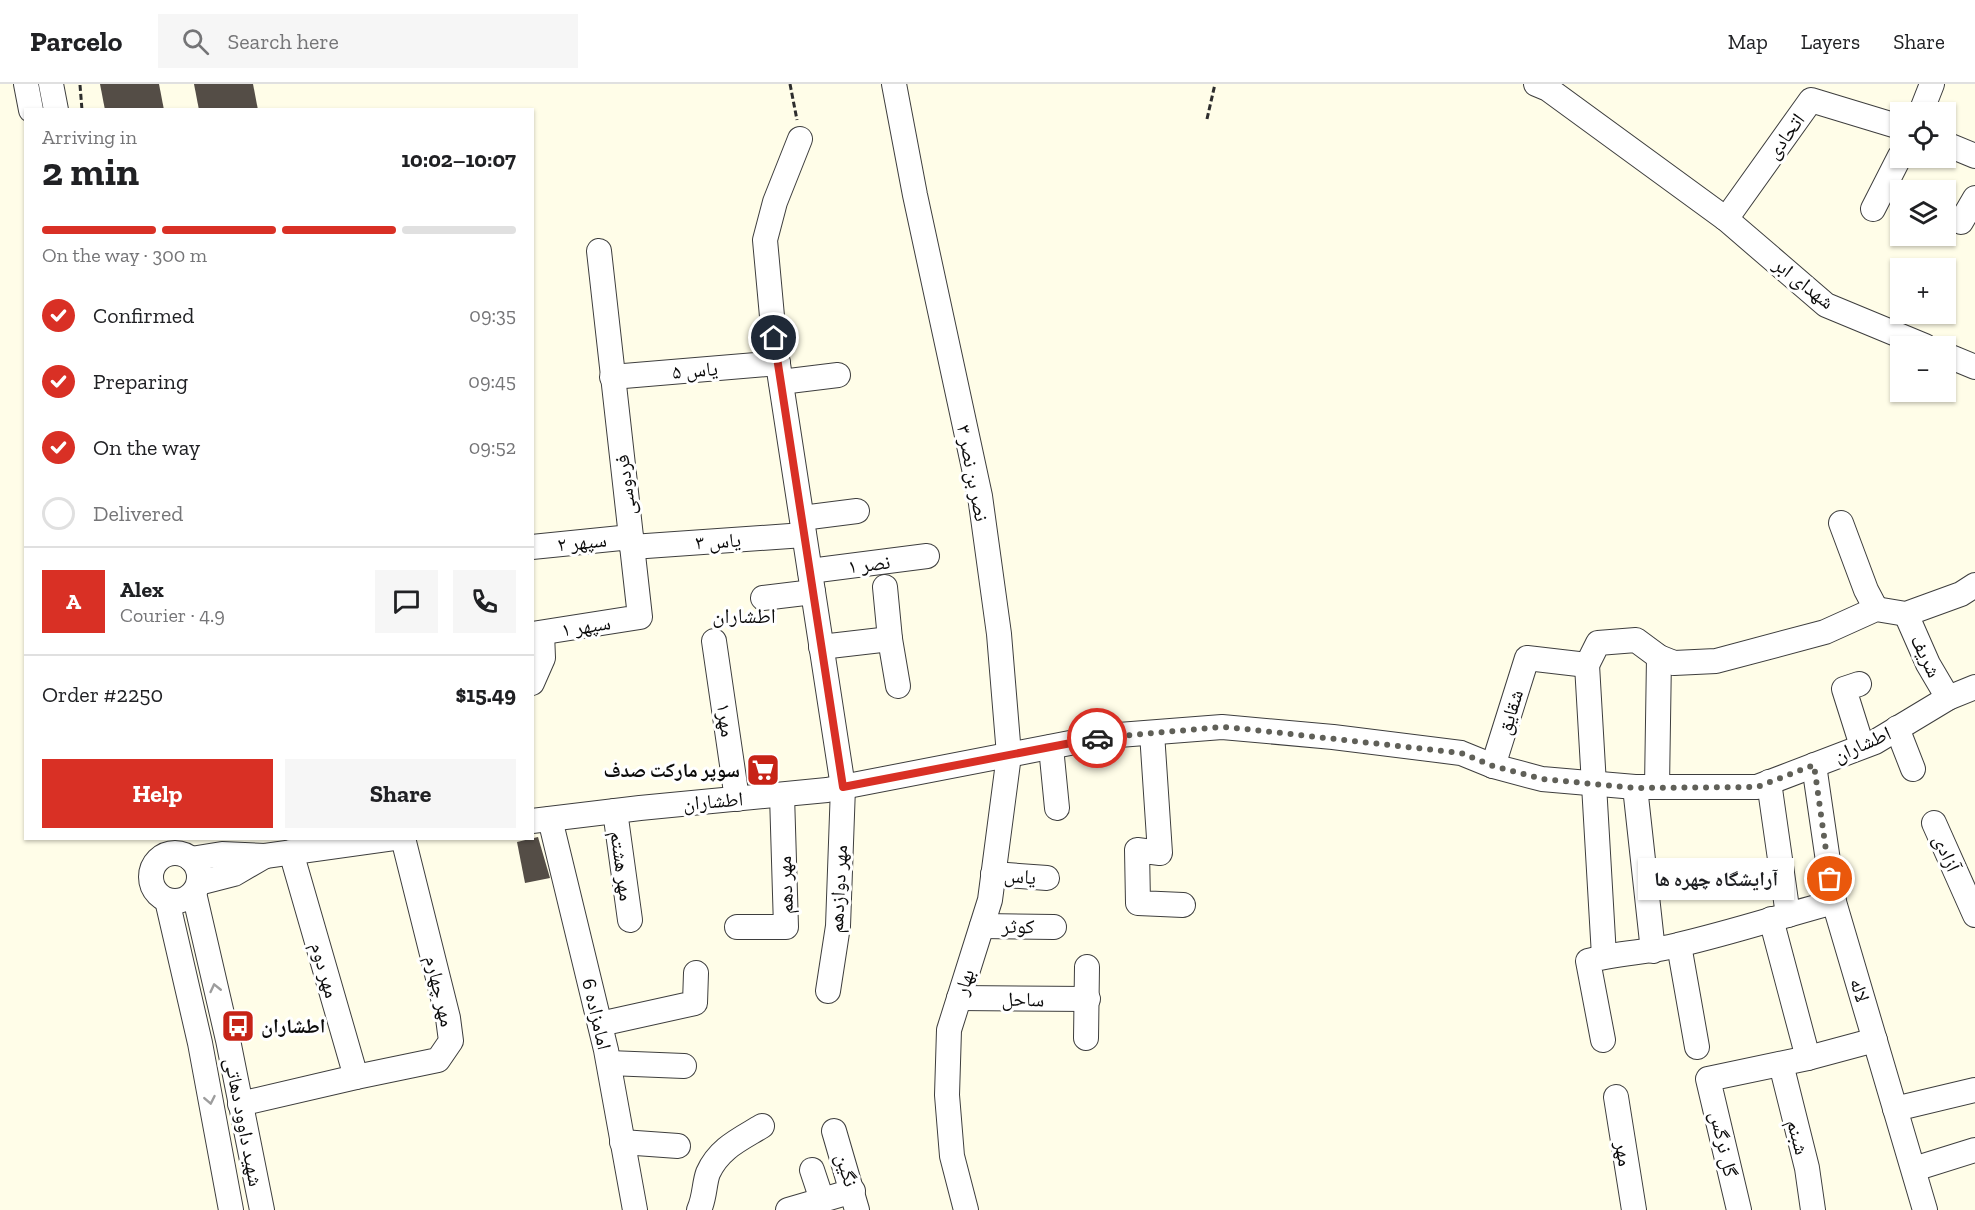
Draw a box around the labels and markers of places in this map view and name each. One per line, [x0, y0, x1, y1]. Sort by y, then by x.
pin [748, 312, 799, 363]
supermarket icon: سوپر مارکت صدف [745, 752, 781, 788]
place label: سوپر مارکت صدف [603, 758, 740, 782]
pin [1804, 853, 1855, 904]
callout: آرایشگاه چهره ها [1638, 858, 1794, 900]
bus stop icon: اطشاران [220, 1008, 256, 1044]
place label: اطشاران [261, 1014, 326, 1038]

